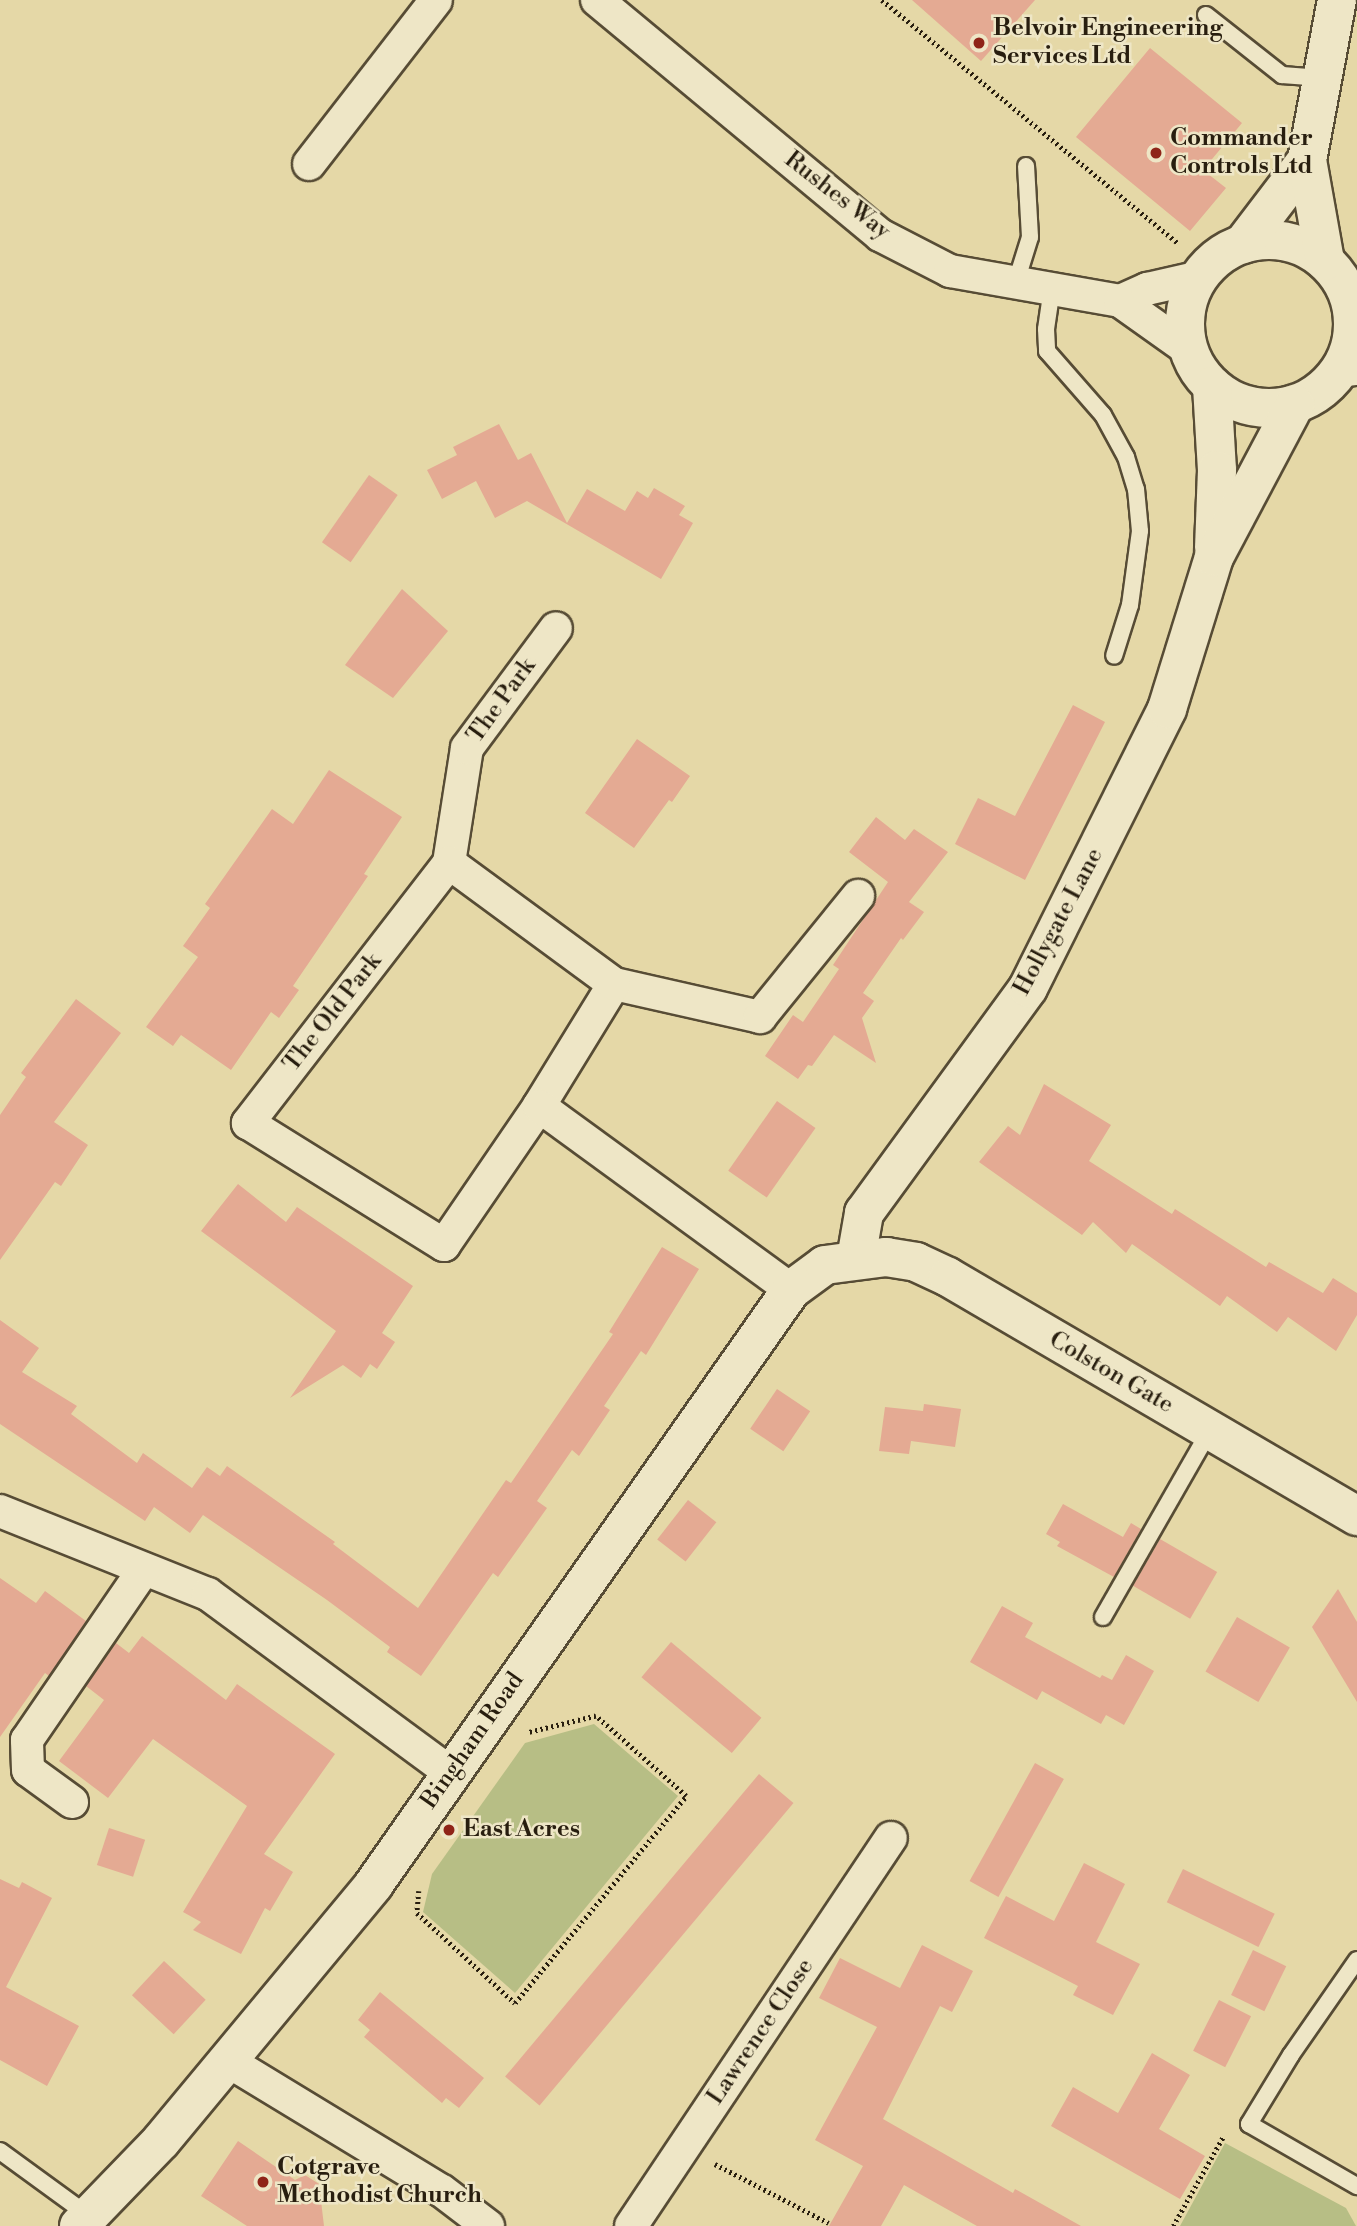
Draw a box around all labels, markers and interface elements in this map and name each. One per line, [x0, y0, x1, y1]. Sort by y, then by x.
place label: Belvoir Engineering Services Ltd [993, 15, 1223, 71]
marker: Belvoir Engineering Services Ltd [971, 35, 987, 51]
place label: Commander Controls Ltd [1170, 125, 1313, 181]
marker: Commander Controls Ltd [1148, 145, 1164, 161]
street label: Rushes Way [778, 146, 896, 246]
street label: The Park [462, 653, 542, 749]
street label: Hollygate Lane [1008, 843, 1110, 1001]
street label: The Old Park [278, 948, 388, 1078]
street label: Colston Gate [1044, 1326, 1178, 1420]
street label: Bingham Road [415, 1667, 531, 1815]
place label: East Acres [463, 1816, 580, 1844]
marker: East Acres [441, 1822, 457, 1838]
street label: Lawrence Close [702, 1954, 820, 2110]
place label: Cotgrave Methodist Church [277, 2154, 482, 2210]
marker: Cotgrave Methodist Church [255, 2174, 271, 2190]

